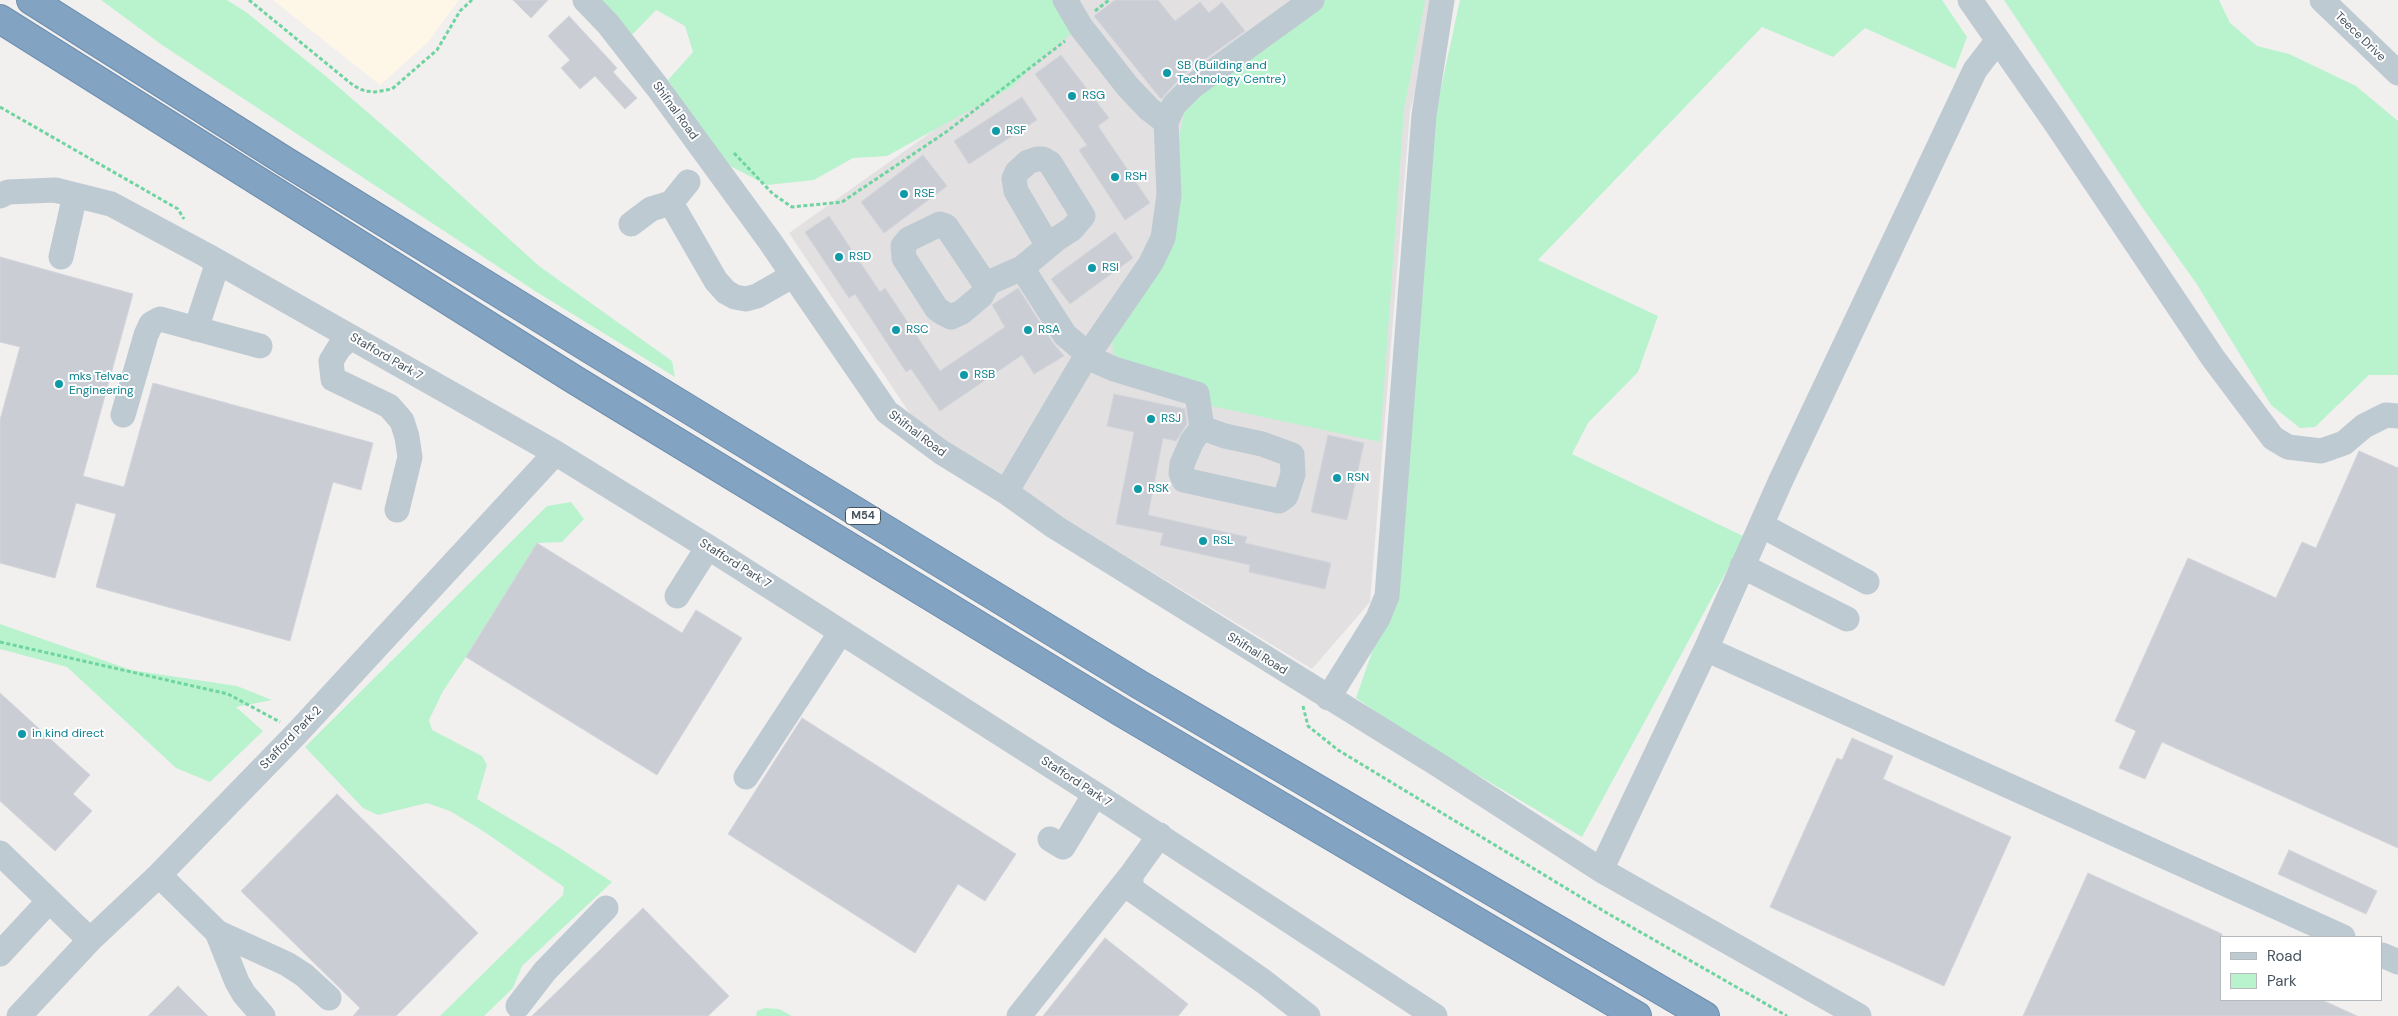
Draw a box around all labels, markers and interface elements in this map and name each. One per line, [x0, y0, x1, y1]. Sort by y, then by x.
street label: Teece Drive [2332, 9, 2388, 65]
place label: SB (Building and Technology Centre) [1177, 59, 1286, 87]
marker: SB (Building and Technology Centre) [1161, 67, 1173, 79]
street label: Shifnal Road [649, 79, 701, 143]
place label: RSG [1082, 89, 1105, 103]
marker: RSG [1066, 90, 1078, 102]
place label: RSF [1006, 124, 1027, 138]
marker: RSF [990, 125, 1002, 137]
place label: RSH [1125, 170, 1147, 184]
marker: RSH [1109, 171, 1121, 183]
place label: RSE [914, 187, 935, 201]
marker: RSE [898, 188, 910, 200]
place label: RSD [849, 250, 871, 264]
marker: RSD [833, 251, 845, 263]
place label: RSI [1102, 261, 1119, 275]
marker: RSI [1086, 262, 1098, 274]
place label: RSC [906, 323, 929, 337]
place label: RSA [1038, 323, 1060, 337]
marker: RSC [890, 324, 902, 336]
marker: RSA [1022, 324, 1034, 336]
street label: Stafford Park 7 [347, 330, 425, 384]
place label: RSB [974, 368, 995, 382]
marker: RSB [958, 369, 970, 381]
place label: mks Telvac Engineering [69, 370, 134, 398]
marker: mks Telvac Engineering [53, 378, 65, 390]
street label: Shifnal Road [885, 408, 949, 460]
place label: RSJ [1161, 412, 1181, 426]
marker: RSJ [1145, 413, 1157, 425]
place label: RSN [1347, 471, 1369, 485]
marker: RSN [1331, 472, 1343, 484]
place label: RSK [1148, 482, 1169, 496]
marker: RSK [1132, 483, 1144, 495]
road number: M54 [846, 508, 880, 524]
place label: RSL [1213, 534, 1233, 548]
marker: RSL [1197, 535, 1209, 547]
street label: Stafford Park 7 [697, 536, 773, 592]
street label: Shifnal Road [1224, 630, 1290, 678]
street label: Stafford Park 2 [257, 704, 325, 772]
place label: in kind direct [32, 727, 104, 741]
marker: in kind direct [16, 728, 28, 740]
street label: Stafford Park 7 [1038, 754, 1114, 810]
legend [2220, 936, 2383, 1001]
text: Road [2267, 946, 2302, 966]
text: Park [2267, 971, 2297, 991]

